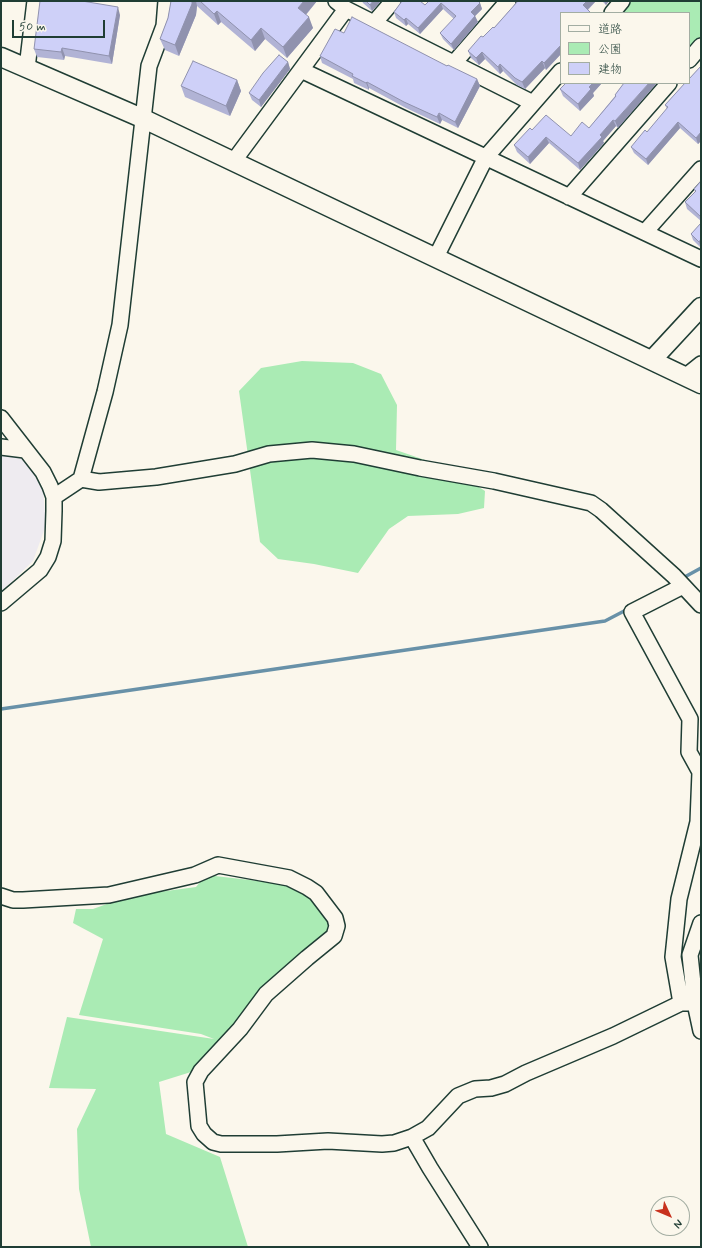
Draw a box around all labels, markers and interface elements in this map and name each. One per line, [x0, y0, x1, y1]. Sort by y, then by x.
scale bar [14, 12, 107, 38]
legend [560, 12, 690, 84]
text: 50 m [19, 19, 46, 35]
text: 道路 [598, 22, 622, 38]
text: 公園 [598, 42, 622, 58]
text: 建物 [598, 62, 622, 78]
north arrow [650, 1196, 690, 1236]
text: N [670, 1216, 685, 1231]

